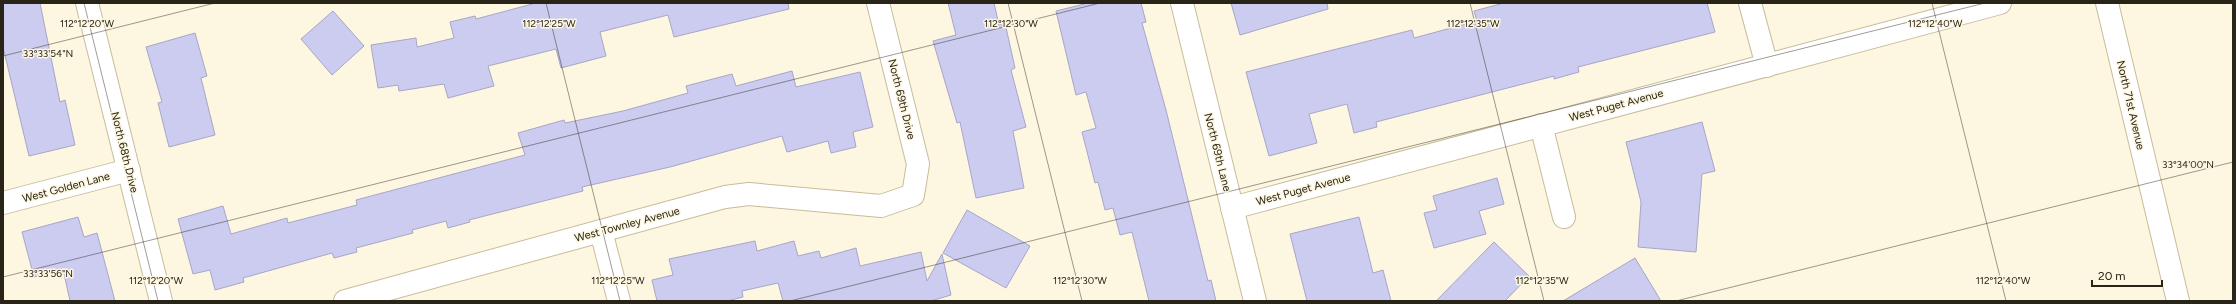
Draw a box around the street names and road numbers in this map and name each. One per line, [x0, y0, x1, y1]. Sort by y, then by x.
street label: North 69th Drive [885, 58, 918, 141]
street label: North 71st Avenue [2114, 59, 2147, 151]
street label: West Puget Avenue [1568, 87, 1665, 124]
street label: North 68th Drive [108, 110, 141, 194]
street label: North 69th Lane [1201, 111, 1234, 193]
street label: West Golden Lane [21, 170, 111, 205]
street label: West Puget Avenue [1255, 171, 1352, 208]
street label: West Townley Avenue [573, 204, 681, 245]

